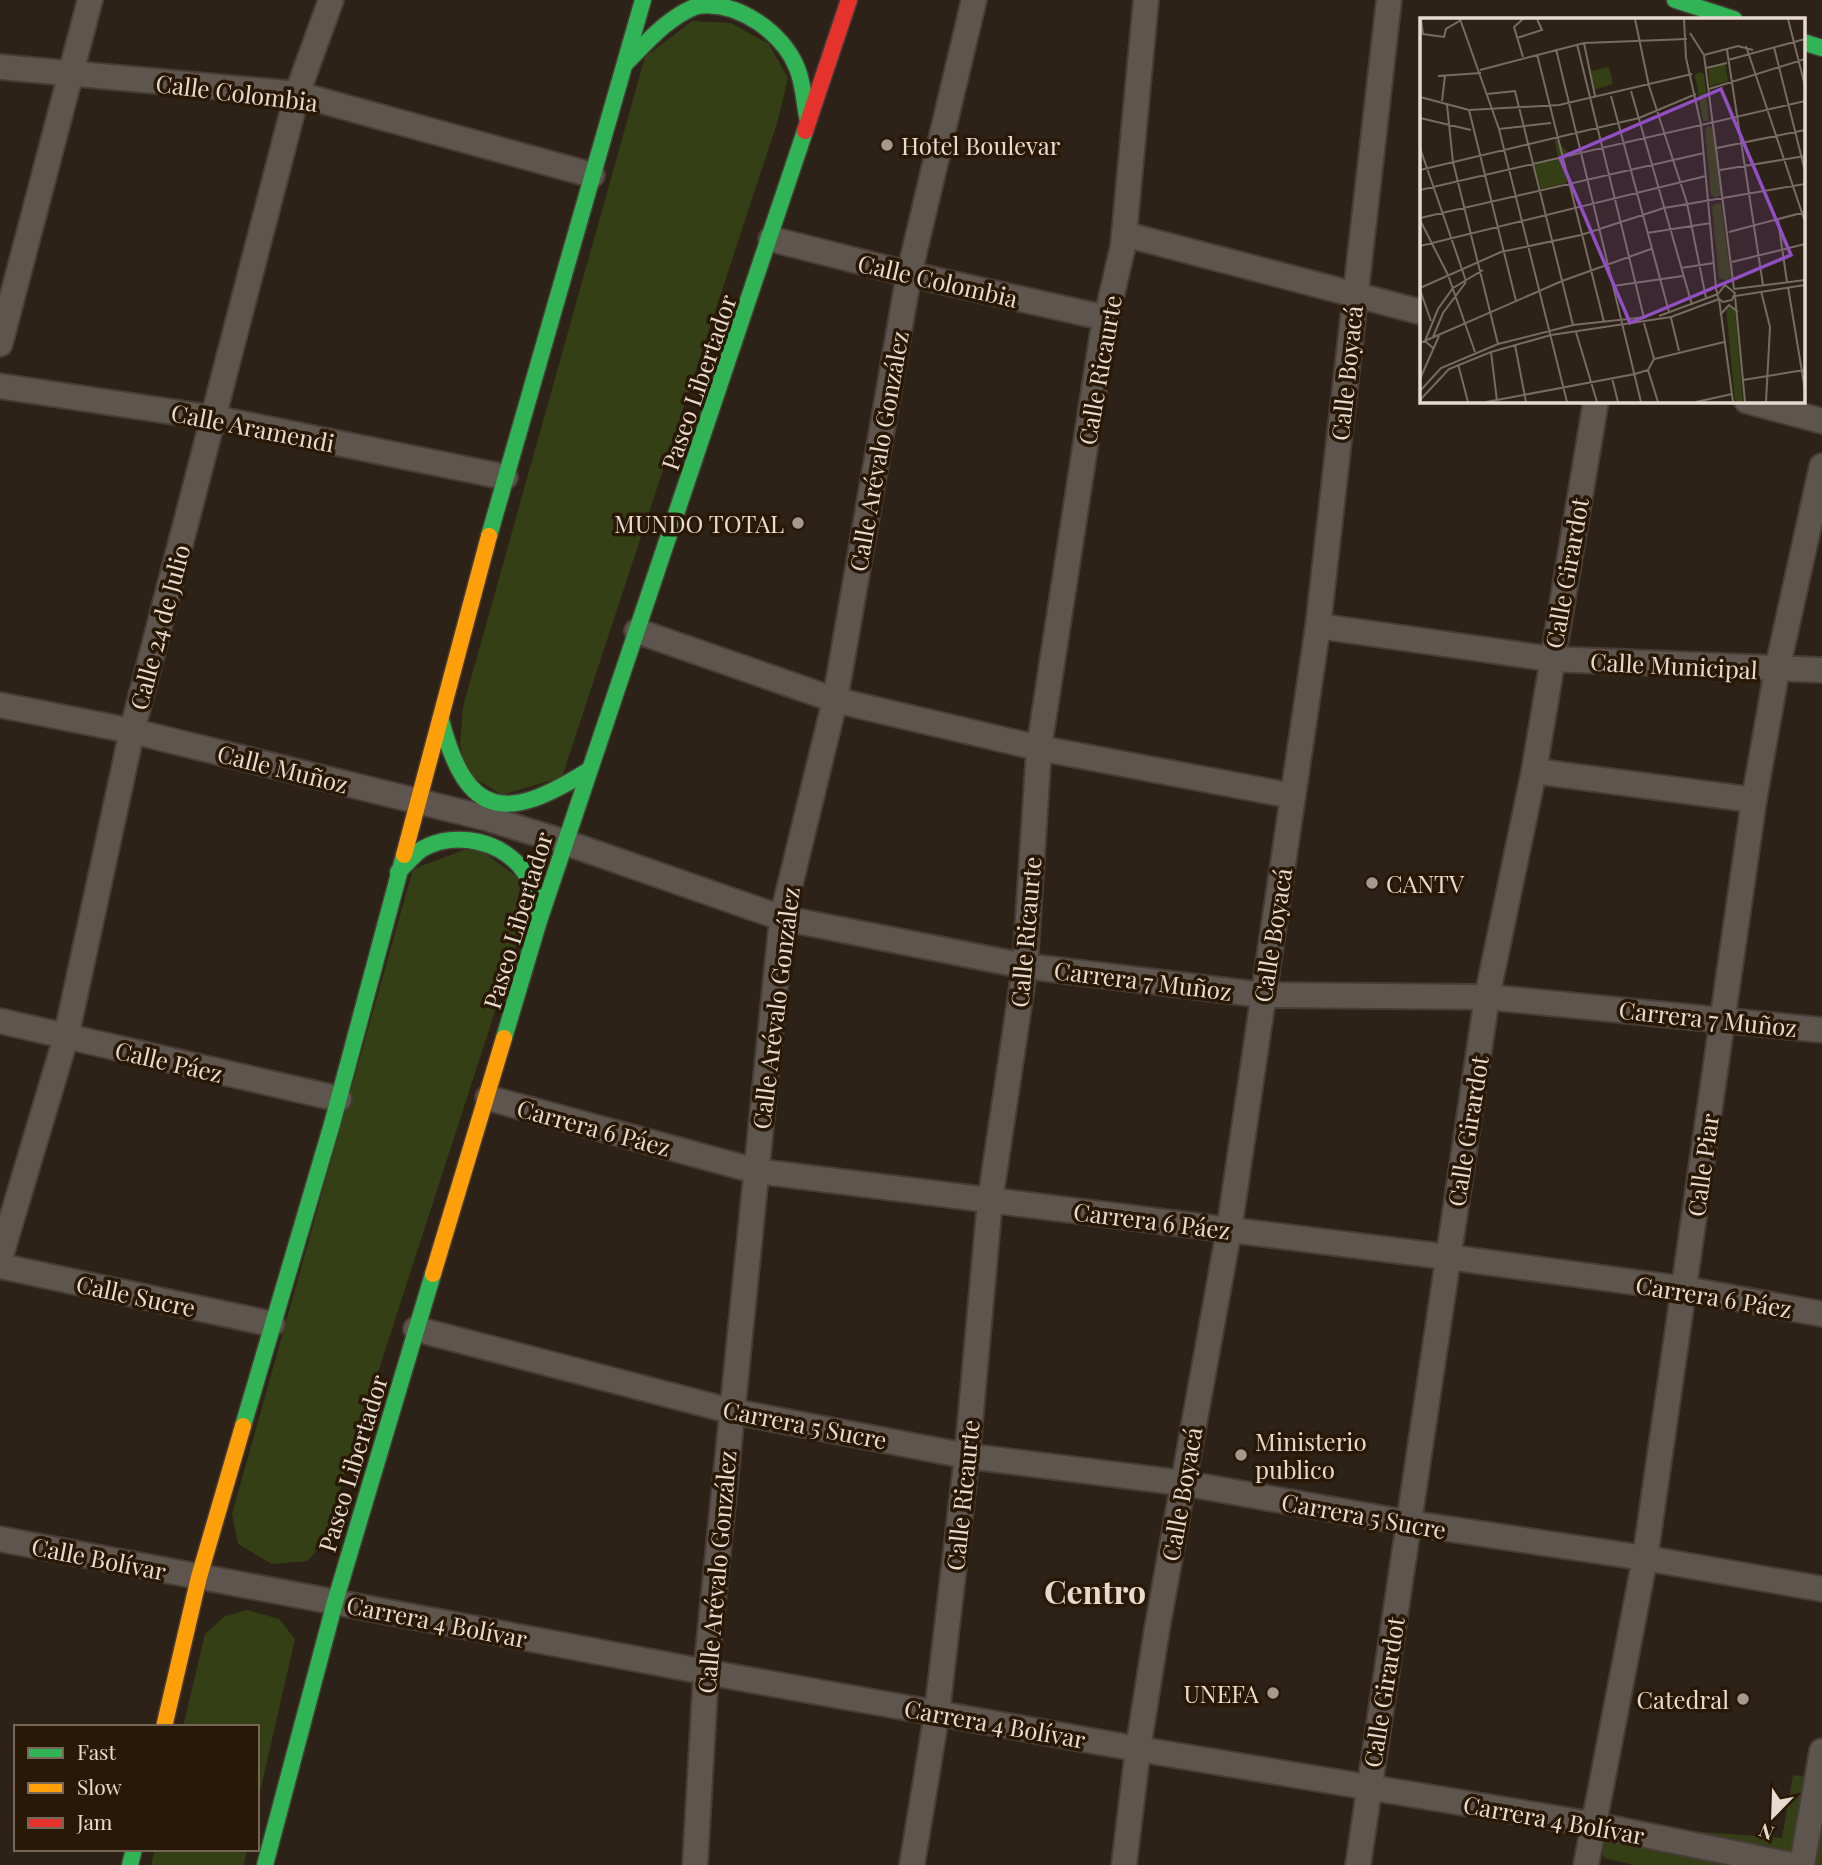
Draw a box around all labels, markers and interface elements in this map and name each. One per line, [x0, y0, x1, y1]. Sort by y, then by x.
inset map [1420, 18, 1804, 402]
street label: Calle Colombia [154, 66, 320, 118]
place label: Hotel Boulevar [901, 129, 1061, 161]
marker: Hotel Boulevar [879, 137, 895, 153]
street label: Calle Colombia [855, 246, 1021, 314]
street label: Paseo Libertador [653, 290, 743, 474]
street label: Calle Ricaurte [1070, 293, 1128, 447]
street label: Calle Boyacá [1323, 304, 1369, 442]
street label: Calle Arévalo González [841, 328, 915, 574]
street label: Calle Aramendi [169, 395, 337, 459]
street label: Calle Girardot [1537, 495, 1595, 651]
place label: MUNDO TOTAL [614, 507, 784, 539]
marker: MUNDO TOTAL [790, 515, 806, 531]
street label: Calle 24 de Julio [122, 541, 196, 713]
street label: Calle Municipal [1590, 645, 1759, 685]
street label: Calle Muñoz [214, 736, 352, 800]
street label: Paseo Libertador [475, 827, 559, 1012]
street label: Calle Ricaurte [1002, 855, 1048, 1009]
street label: Calle Boyacá [1246, 866, 1298, 1004]
place label: CANTV [1386, 867, 1465, 899]
marker: CANTV [1364, 875, 1380, 891]
street label: Calle Arévalo González [744, 885, 806, 1131]
street label: Carrera 7 Muñoz [1052, 953, 1234, 1007]
street label: Carrera 7 Muñoz [1617, 993, 1799, 1043]
street label: Calle Páez [112, 1033, 226, 1089]
street label: Calle Girardot [1439, 1053, 1495, 1209]
street label: Carrera 6 Páez [514, 1091, 674, 1163]
street label: Calle Piar [1679, 1111, 1725, 1219]
street label: Carrera 6 Páez [1072, 1195, 1232, 1245]
street label: Calle Sucre [74, 1267, 198, 1323]
street label: Carrera 6 Páez [1634, 1268, 1794, 1324]
street label: Paseo Libertador [310, 1370, 394, 1555]
street label: Carrera 5 Sucre [720, 1392, 890, 1456]
street label: Calle Ricaurte [938, 1418, 986, 1572]
street label: Calle Boyacá [1153, 1424, 1209, 1563]
place label: Ministerio publico [1255, 1425, 1367, 1485]
marker: Ministerio publico [1233, 1447, 1249, 1463]
street label: Calle Arévalo González [689, 1449, 743, 1695]
street label: Carrera 5 Sucre [1279, 1485, 1449, 1545]
street label: Calle Bolívar [29, 1529, 169, 1587]
district label: Centro [1044, 1569, 1146, 1612]
street label: Carrera 4 Bolívar [344, 1588, 530, 1654]
street label: Calle Girardot [1355, 1614, 1411, 1770]
place label: UNEFA [1183, 1677, 1260, 1709]
place label: Catedral [1636, 1683, 1729, 1715]
marker: UNEFA [1265, 1685, 1281, 1701]
street label: Carrera 4 Bolívar [902, 1691, 1088, 1755]
marker: Catedral [1735, 1691, 1751, 1707]
legend [14, 1725, 259, 1851]
text: Fast [77, 1737, 116, 1765]
text: Slow [77, 1772, 122, 1800]
north arrow [1738, 1781, 1808, 1851]
street label: Carrera 4 Bolívar [1461, 1787, 1647, 1851]
text: Jam [76, 1807, 113, 1835]
text: N [1754, 1818, 1777, 1847]

